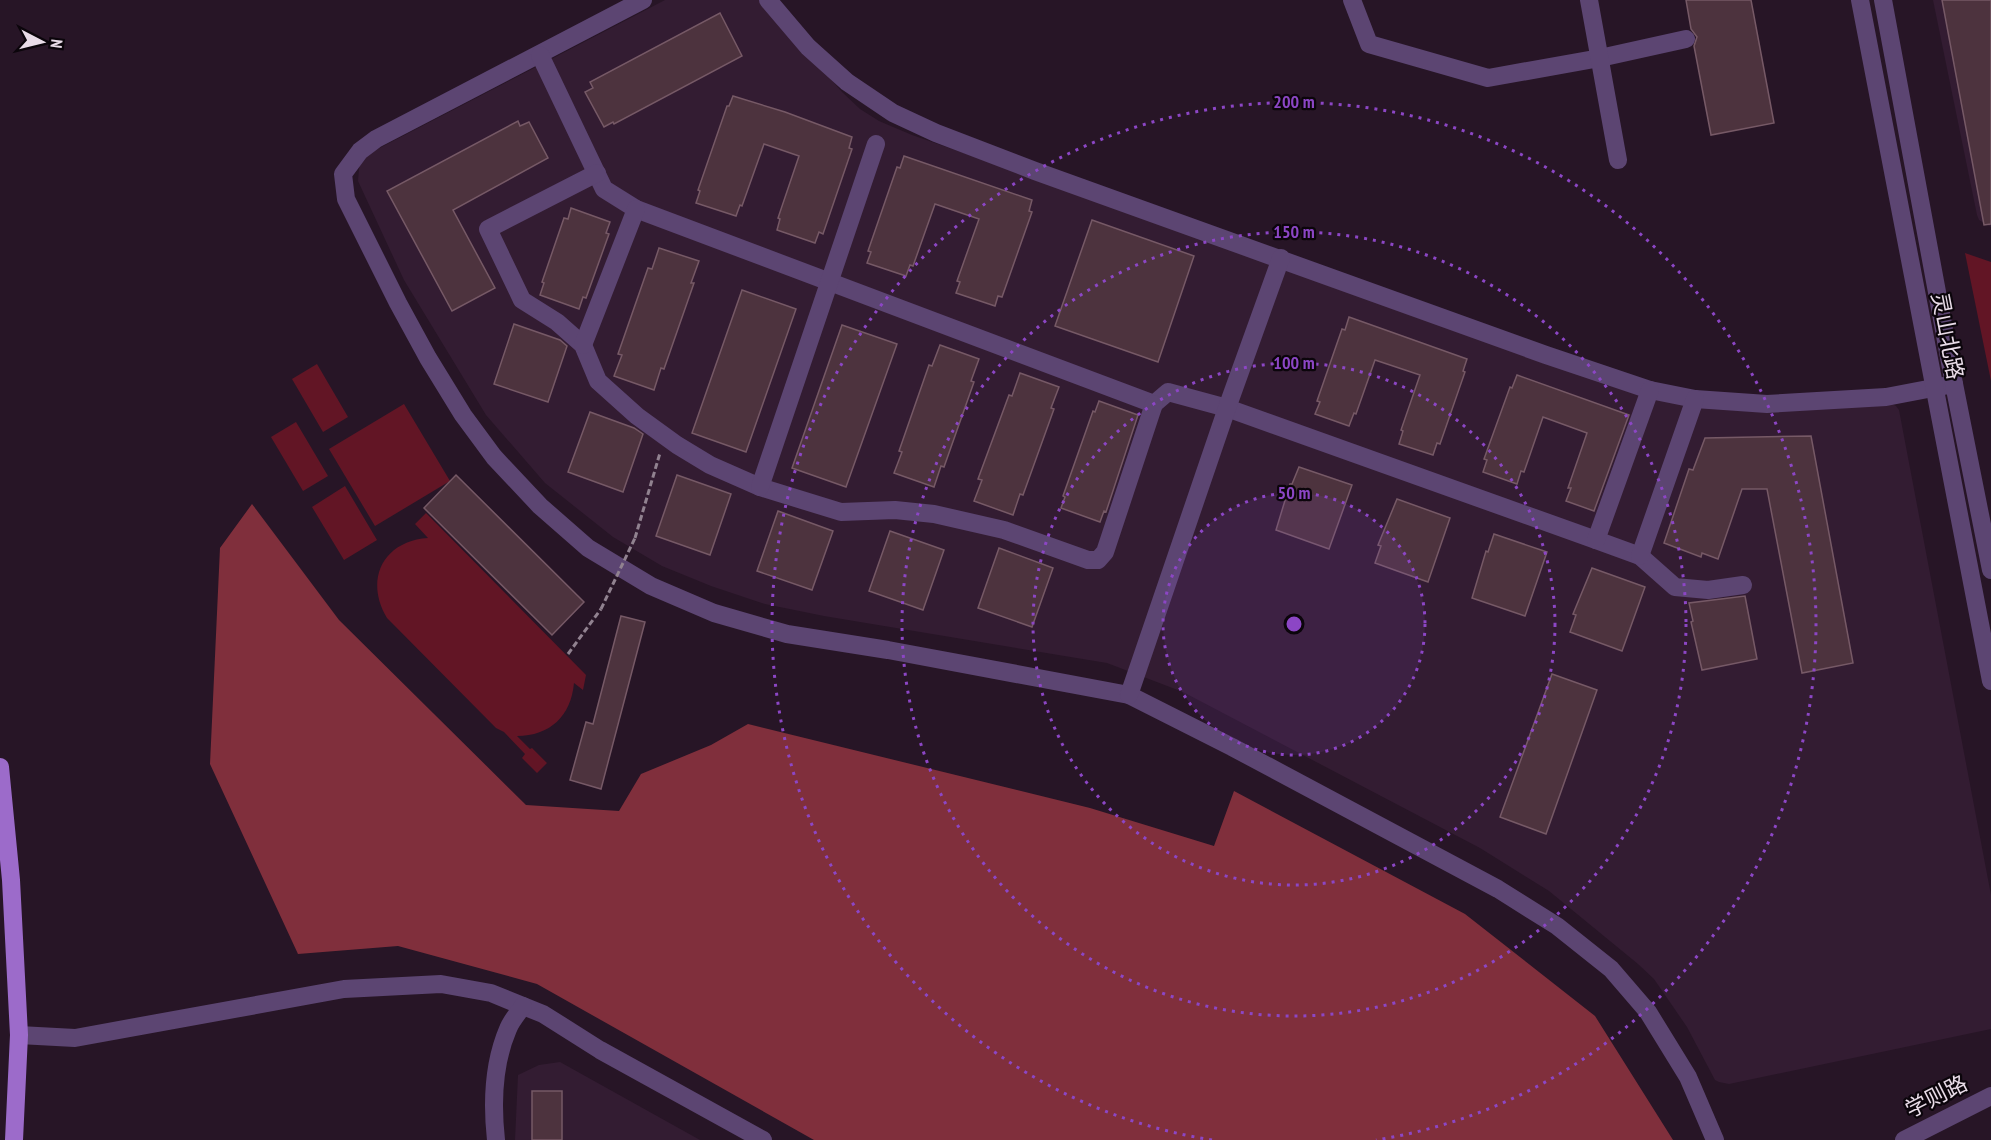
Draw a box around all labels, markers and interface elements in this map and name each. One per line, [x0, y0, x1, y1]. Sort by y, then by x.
north arrow [12, 12, 72, 72]
text: N [46, 38, 67, 49]
text: 200 m [1273, 90, 1315, 113]
text: 150 m [1273, 220, 1315, 243]
street label: 灵山北路 [1926, 290, 1970, 382]
text: 100 m [1273, 351, 1315, 374]
text: 50 m [1278, 481, 1310, 504]
centre of rings [1284, 614, 1304, 634]
street label: 学则路 [1900, 1069, 1972, 1123]

